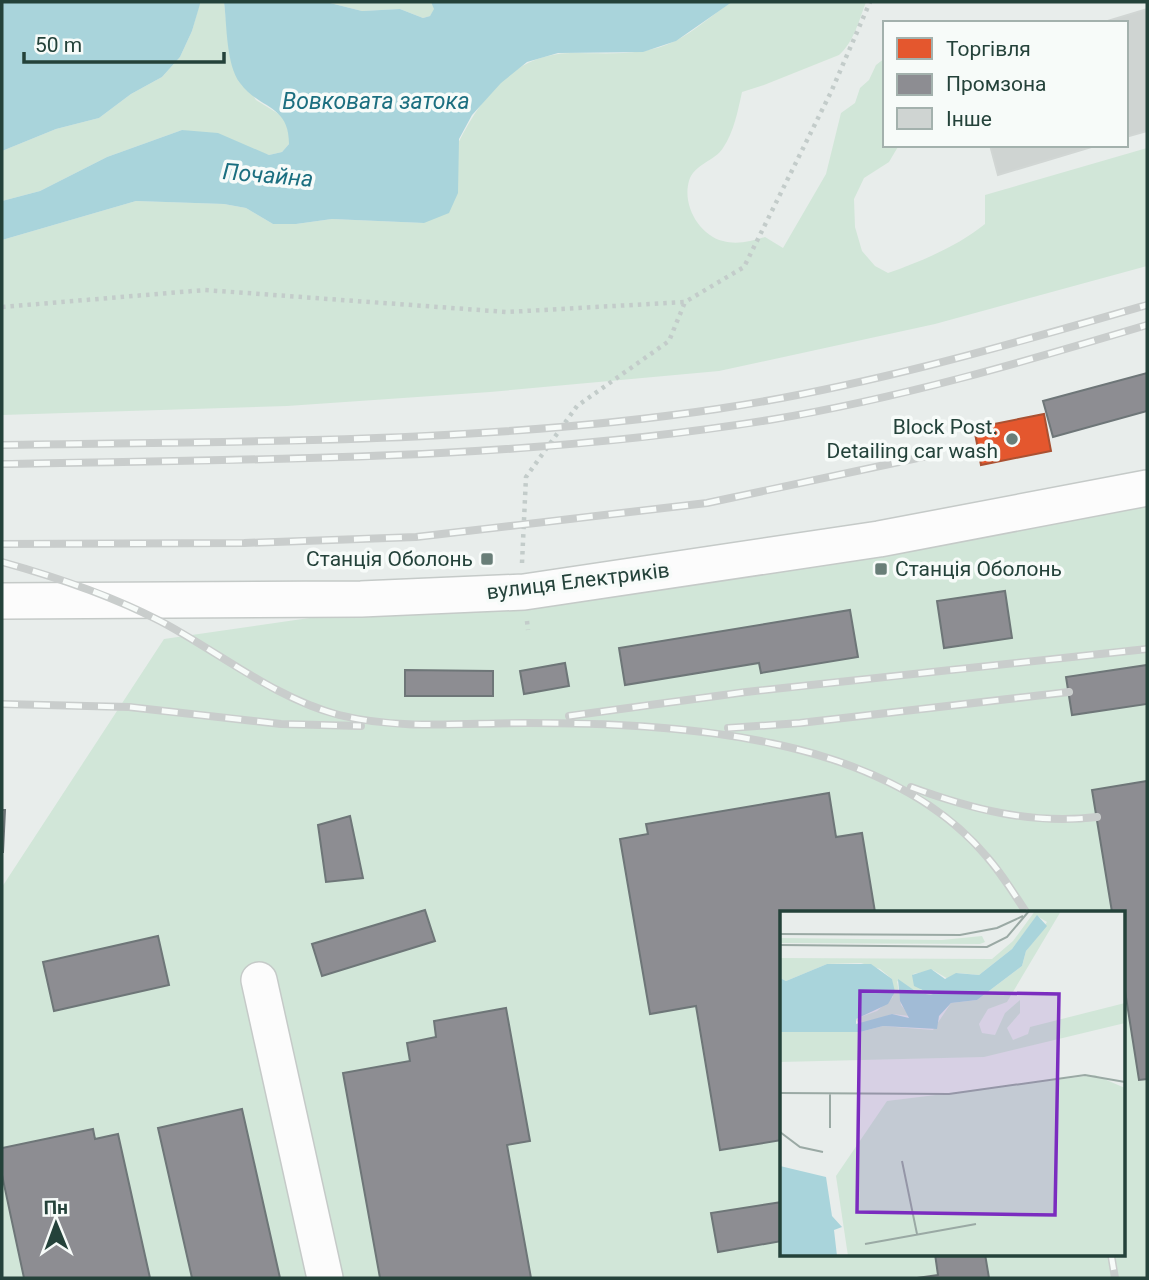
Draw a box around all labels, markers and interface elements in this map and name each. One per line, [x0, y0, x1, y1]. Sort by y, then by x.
scale bar [24, 21, 224, 65]
legend [883, 21, 1128, 147]
text: 50 m [35, 33, 82, 57]
text: Торгівля [946, 37, 1031, 61]
text: Промзона [946, 72, 1047, 96]
water label: Вовковата затока [282, 88, 470, 115]
text: Інше [946, 107, 992, 131]
water label: Почайна [222, 158, 314, 193]
place label: Block Post. Detailing car wash [827, 415, 998, 463]
marker: Block Post. Detailing car wash [1004, 431, 1020, 447]
place label: Станція Оболонь [306, 547, 473, 571]
marker: Станція Оболонь [479, 551, 495, 567]
place label: Cтанція Оболонь [895, 557, 1062, 581]
street label: вулиця Електриків [485, 558, 671, 604]
marker: Cтанція Оболонь [873, 561, 889, 577]
inset map [780, 911, 1124, 1256]
north arrow [21, 1189, 91, 1259]
text: Пн [43, 1196, 68, 1219]

